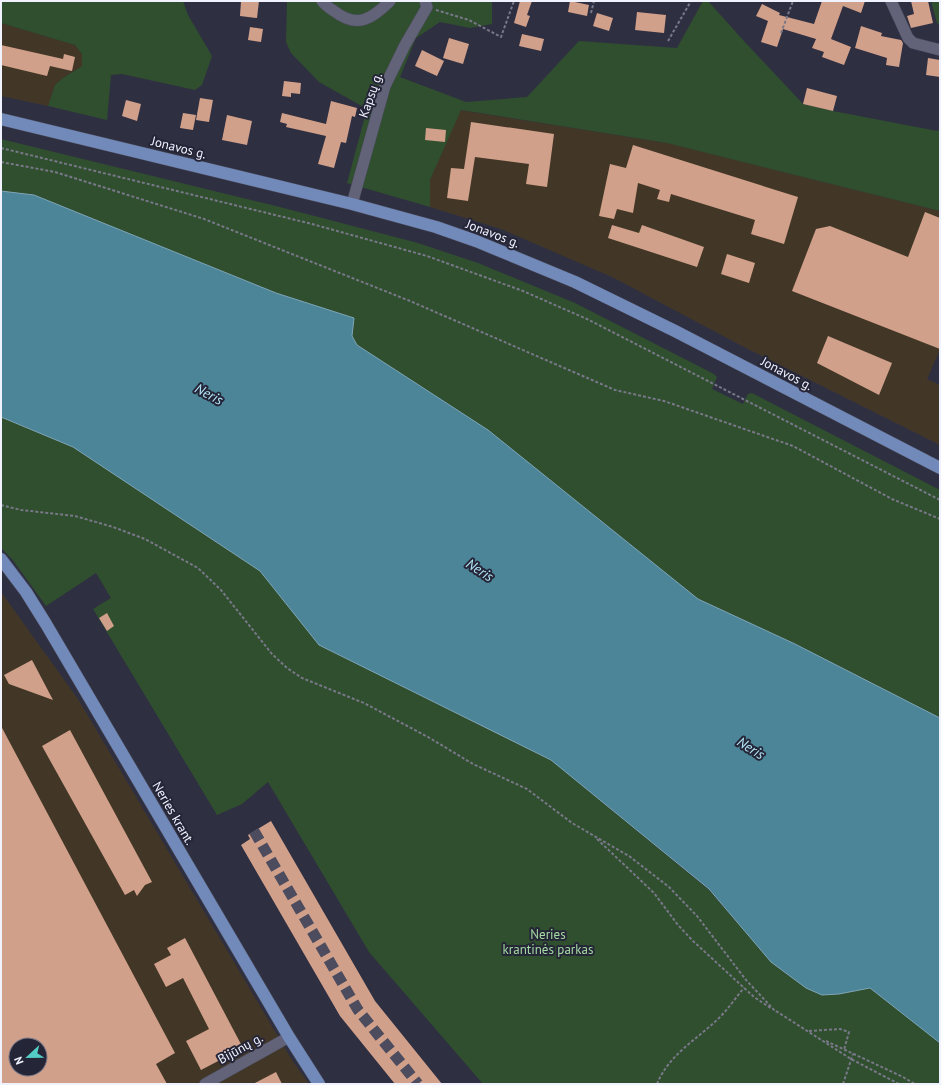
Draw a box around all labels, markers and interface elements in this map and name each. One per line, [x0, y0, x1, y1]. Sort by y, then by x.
street label: Kapsų g. [355, 70, 386, 120]
street label: Jonavos g. [149, 132, 208, 163]
street label: Jonavos g. [463, 215, 522, 252]
street label: Jonavos g. [757, 352, 816, 394]
water label: Neris [192, 379, 227, 409]
water label: Neris [463, 554, 498, 586]
water label: Neris [734, 733, 769, 764]
street label: Neries krant. [149, 779, 199, 848]
park label: Neries krantinės parkas [503, 926, 593, 958]
street label: Bijūnų g. [215, 1029, 266, 1068]
north arrow [8, 1037, 48, 1077]
text: N [11, 1055, 27, 1067]

